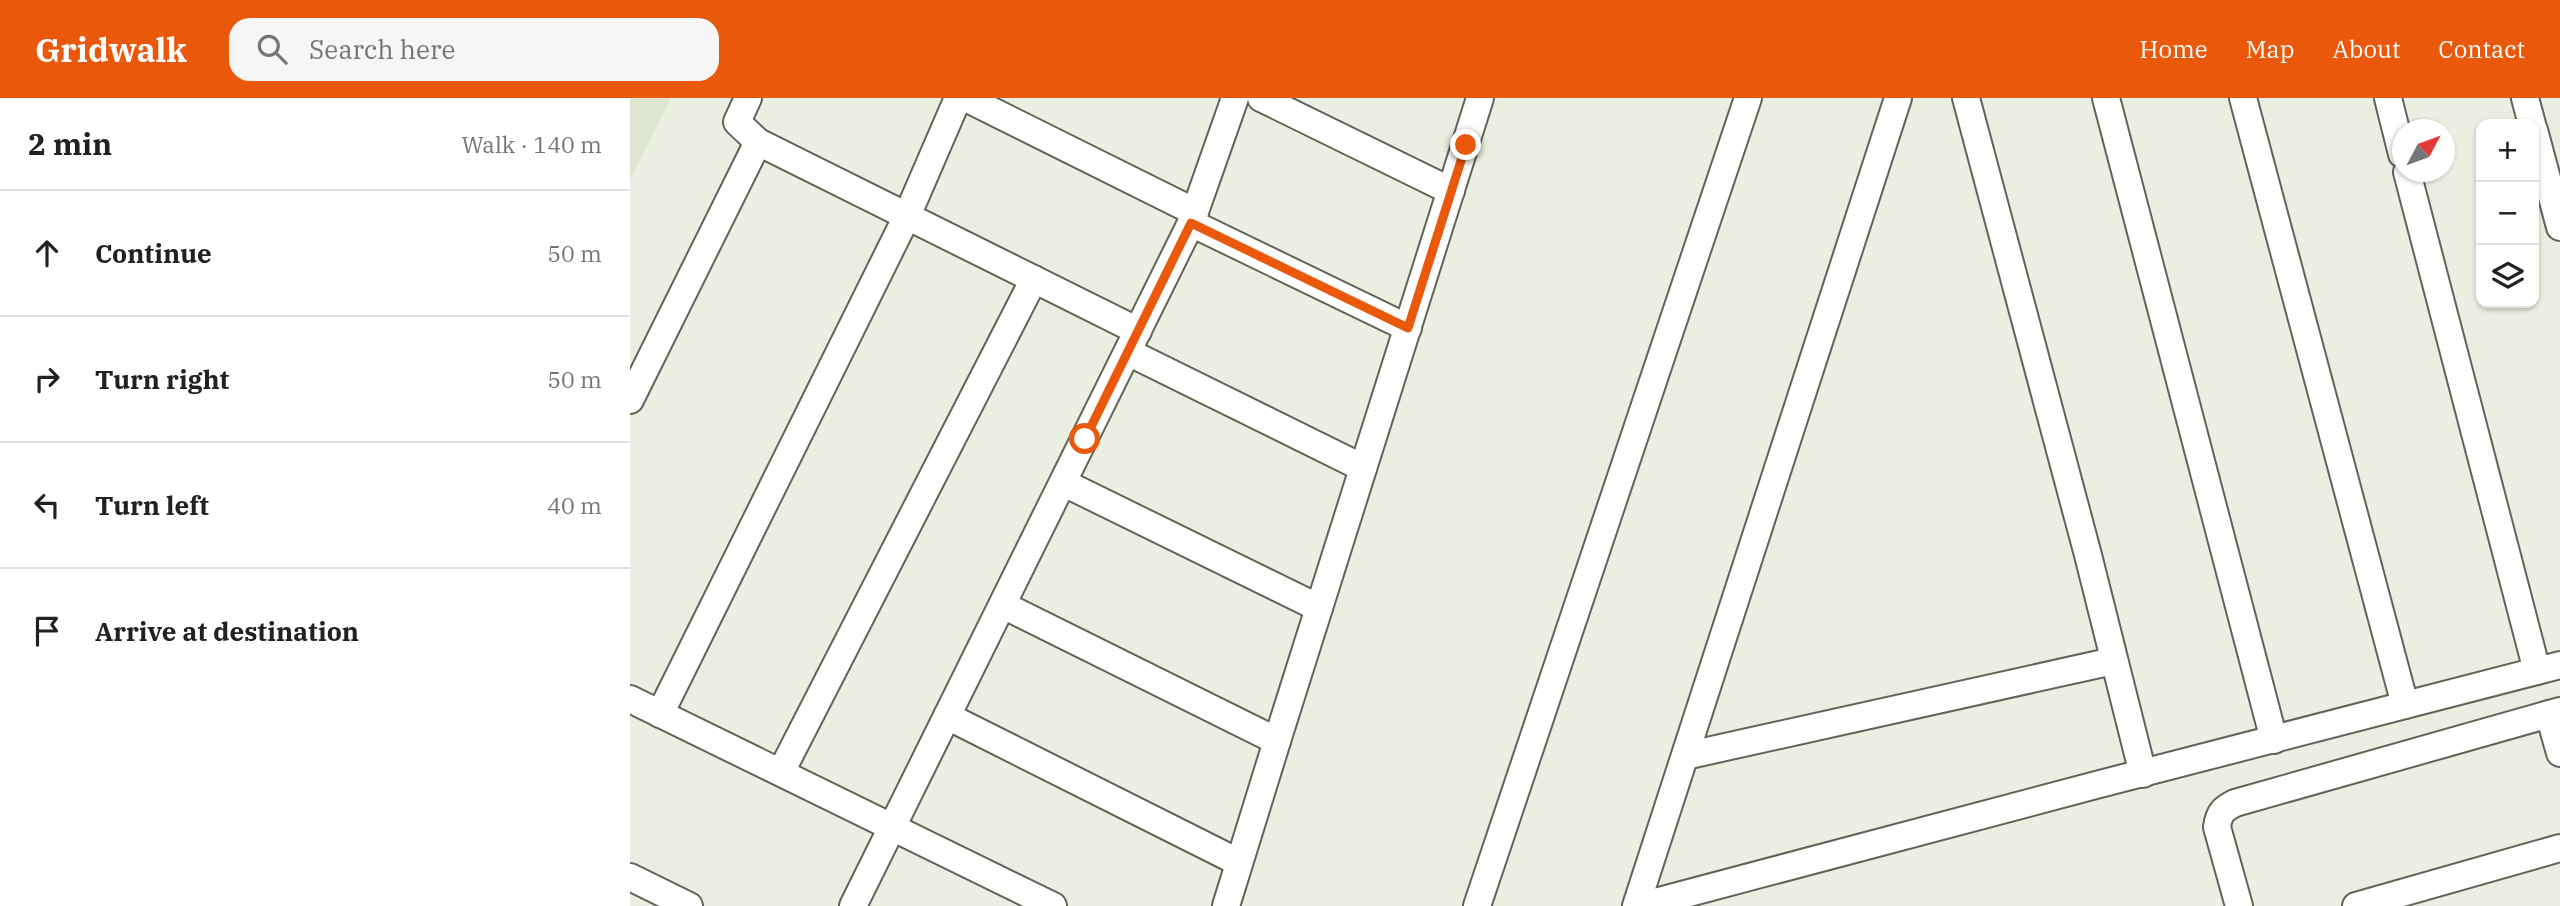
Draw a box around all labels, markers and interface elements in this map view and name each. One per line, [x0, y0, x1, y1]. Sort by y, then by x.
search box [229, 18, 719, 81]
text: Gridwalk [35, 28, 187, 71]
icon: search [253, 30, 291, 68]
text: Search here [309, 32, 455, 66]
text: Home [2140, 33, 2208, 65]
text: Map [2246, 33, 2294, 65]
text: About [2332, 33, 2400, 65]
text: Contact [2438, 33, 2525, 65]
north arrow [2392, 119, 2455, 182]
map controls [2476, 119, 2539, 308]
button: + [2476, 119, 2539, 182]
text: 2 min [28, 124, 112, 163]
text: Walk · 140 m [461, 129, 602, 159]
route end [1450, 129, 1481, 160]
button: − [2476, 182, 2539, 245]
icon: ahead [28, 234, 66, 272]
text: Continue [95, 236, 212, 270]
text: 50 m [547, 238, 602, 268]
button: layers [2476, 245, 2539, 308]
icon: right [28, 360, 66, 398]
text: Turn right [95, 362, 229, 396]
text: 50 m [547, 364, 602, 394]
route start [1069, 423, 1100, 454]
icon: left [28, 486, 66, 524]
text: Turn left [95, 488, 209, 522]
text: 40 m [547, 490, 602, 520]
icon: arrive [28, 612, 66, 650]
text: Arrive at destination [95, 614, 359, 648]

